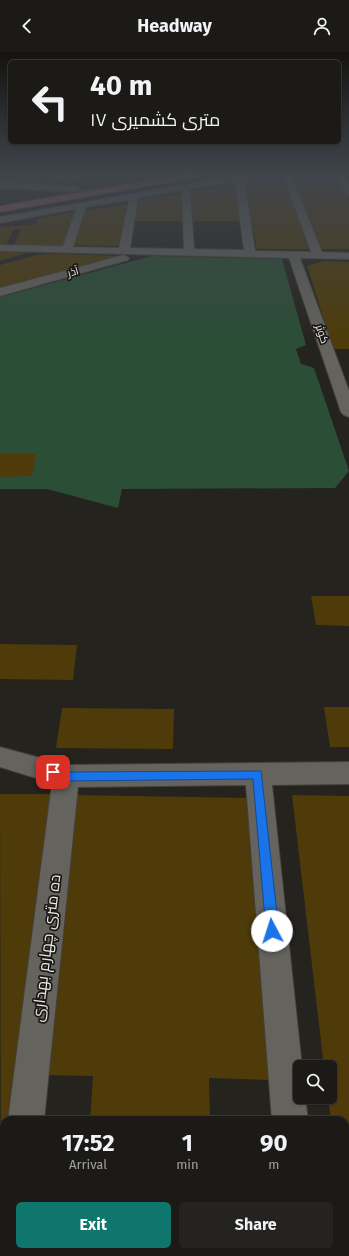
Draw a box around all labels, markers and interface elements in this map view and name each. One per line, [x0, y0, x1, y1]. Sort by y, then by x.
icon: back [16, 15, 38, 37]
text: Headway [137, 15, 212, 37]
icon: person [311, 15, 333, 37]
text: 40 m [90, 69, 153, 102]
icon: left [24, 76, 76, 128]
text: ۱۷ متری کشمیری [90, 109, 220, 131]
street label: آذر [65, 264, 80, 280]
street label: کوثر [312, 322, 331, 345]
pin [36, 755, 70, 789]
icon: arrive [42, 761, 64, 783]
street label: ده متری چهارم بهداری [28, 873, 66, 1023]
position arrow [251, 910, 293, 952]
map controls [293, 1060, 337, 1104]
button: search [293, 1060, 337, 1104]
text: 17:52 [61, 1129, 115, 1157]
text: 1 [182, 1129, 193, 1157]
text: 90 [260, 1129, 288, 1157]
text: Arrival [69, 1157, 107, 1172]
text: min [176, 1157, 199, 1172]
text: m [268, 1157, 279, 1172]
button: Exit [16, 1202, 171, 1248]
button: Share [179, 1202, 333, 1248]

